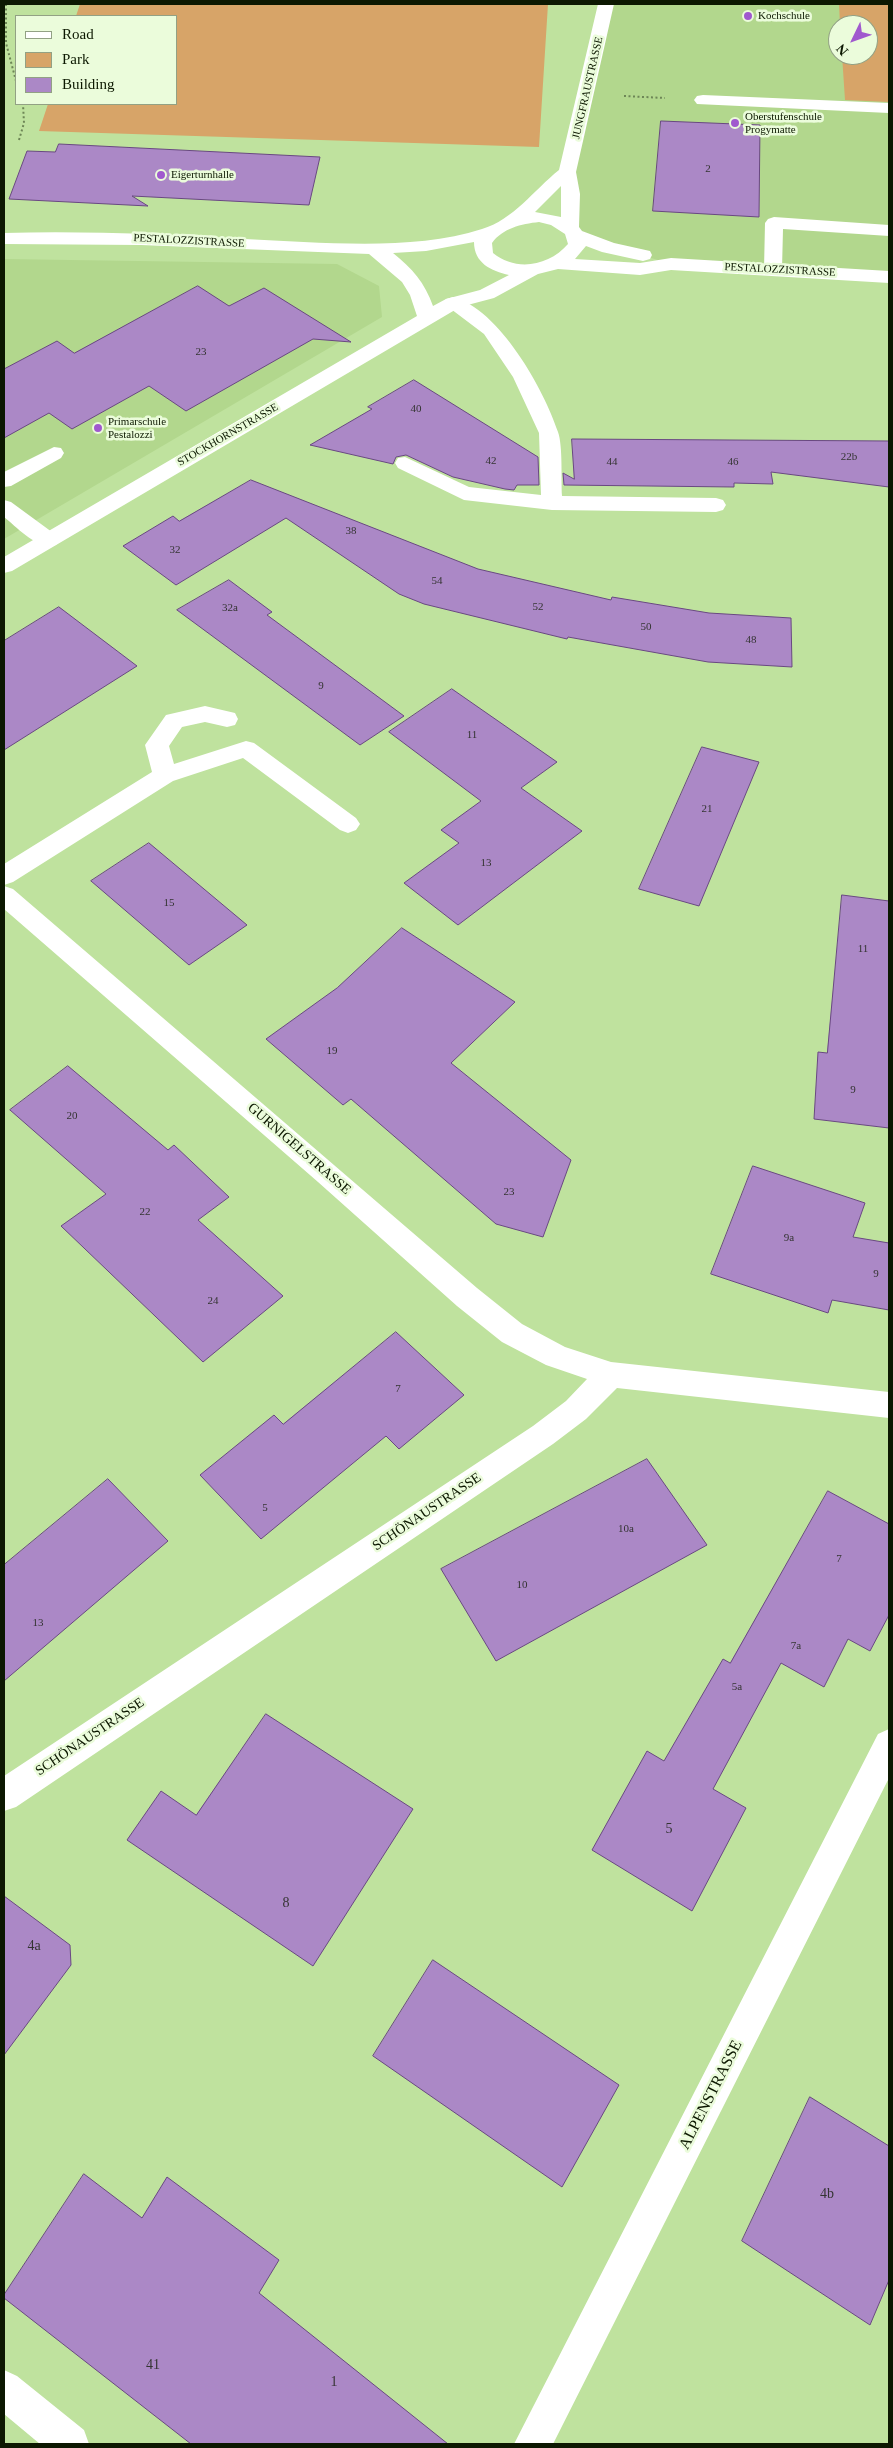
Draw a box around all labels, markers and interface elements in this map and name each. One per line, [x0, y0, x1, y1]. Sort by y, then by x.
place label: Kochschule [758, 9, 810, 23]
marker: Kochschule [742, 10, 754, 22]
legend [15, 15, 178, 105]
north arrow [828, 15, 878, 65]
text: Road [62, 26, 94, 42]
street label: JUNGFRAUSTRASSE [570, 36, 606, 140]
text: N [833, 41, 851, 58]
text: Park [62, 51, 90, 67]
text: Building [62, 76, 115, 92]
place label: Oberstufenschule Progymatte [745, 110, 822, 136]
marker: Oberstufenschule Progymatte [729, 117, 741, 129]
house number: 2 [705, 162, 711, 176]
place label: Eigerturnhalle [171, 168, 234, 182]
marker: Eigerturnhalle [155, 169, 167, 181]
street label: PESTALOZZISTRASSE [133, 231, 245, 251]
street label: PESTALOZZISTRASSE [724, 260, 836, 280]
house number: 23 [196, 345, 207, 359]
street label: STOCKHORNSTRASSE [175, 401, 281, 469]
house number: 40 [411, 402, 422, 416]
place label: Primarschule Pestalozzi [108, 415, 166, 441]
marker: Primarschule Pestalozzi [92, 422, 104, 434]
house number: 22b [841, 450, 857, 464]
house number: 42 [486, 454, 496, 468]
house number: 44 [606, 455, 618, 469]
house number: 46 [728, 455, 738, 469]
house number: 38 [346, 524, 356, 538]
house number: 32 [170, 543, 180, 557]
house number: 54 [432, 574, 442, 588]
house number: 52 [532, 600, 544, 614]
house number: 32a [222, 601, 238, 615]
house number: 50 [640, 620, 651, 634]
house number: 48 [746, 633, 756, 647]
house number: 9 [318, 679, 324, 693]
house number: 11 [467, 728, 477, 742]
house number: 21 [702, 802, 712, 816]
house number: 13 [481, 856, 492, 870]
house number: 15 [163, 896, 174, 910]
house number: 11 [858, 942, 868, 956]
house number: 19 [327, 1044, 338, 1058]
house number: 9 [850, 1083, 856, 1097]
street label: GURNIGELSTRASSE [244, 1100, 354, 1198]
house number: 20 [66, 1109, 78, 1123]
house number: 23 [504, 1185, 514, 1199]
house number: 22 [140, 1205, 150, 1219]
house number: 9a [784, 1231, 794, 1245]
house number: 9 [873, 1267, 879, 1281]
house number: 24 [208, 1294, 218, 1308]
house number: 7 [395, 1382, 401, 1396]
street label: SCHÖNAUSTRASSE [369, 1469, 485, 1555]
house number: 5 [262, 1501, 268, 1515]
house number: 10a [618, 1522, 634, 1536]
house number: 7 [836, 1552, 842, 1566]
house number: 10 [516, 1578, 528, 1592]
house number: 13 [32, 1616, 44, 1630]
house number: 7a [791, 1639, 801, 1653]
house number: 5a [732, 1680, 742, 1694]
street label: SCHÖNAUSTRASSE [32, 1694, 148, 1780]
house number: 5 [666, 1821, 672, 1837]
house number: 8 [282, 1895, 290, 1911]
house number: 4a [27, 1938, 41, 1954]
street label: ALPENSTRASSE [675, 2037, 747, 2153]
house number: 4b [820, 2186, 834, 2202]
house number: 41 [146, 2357, 160, 2373]
house number: 1 [330, 2374, 338, 2390]

